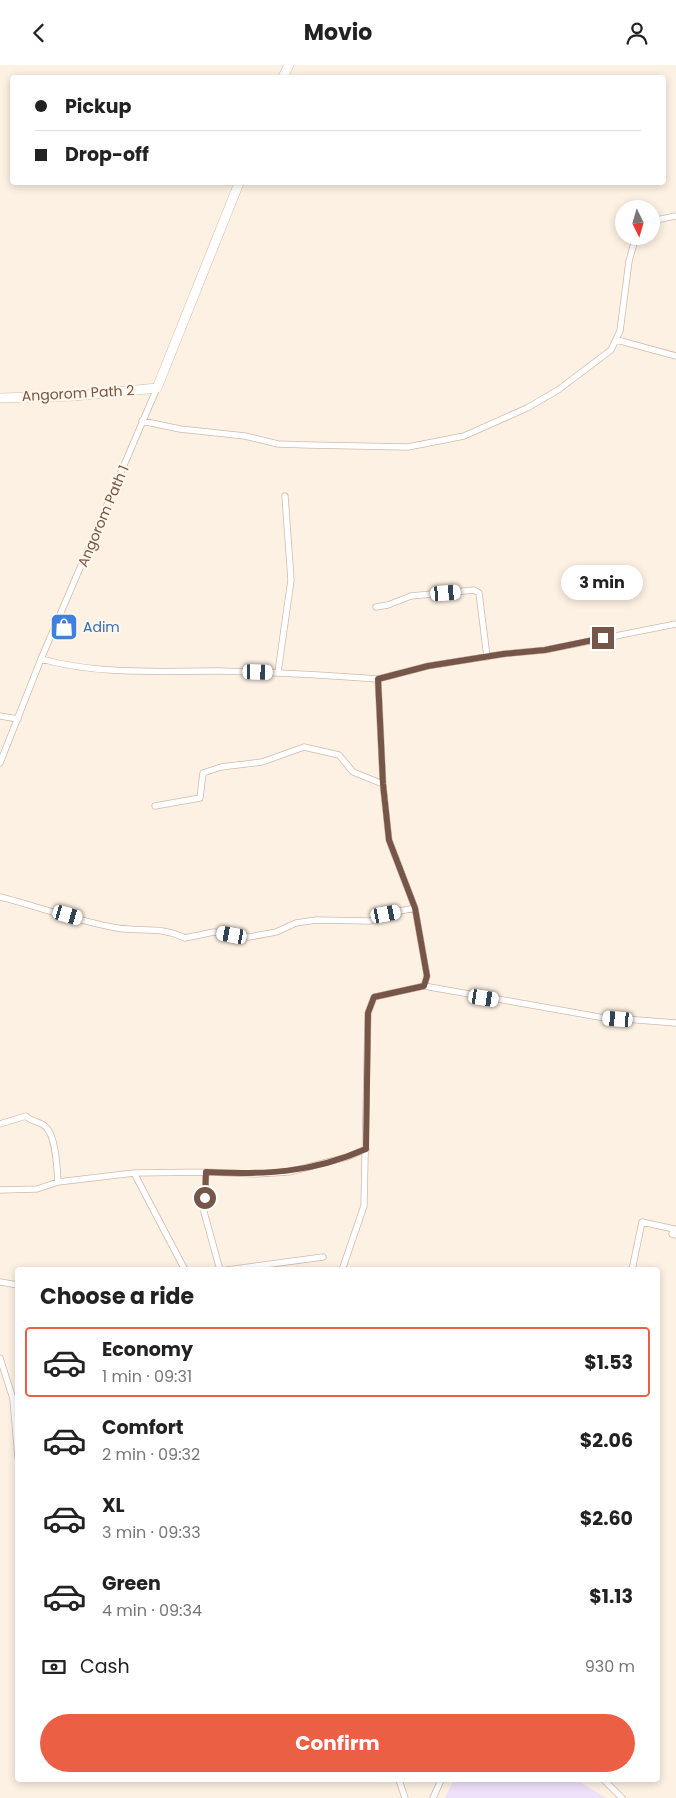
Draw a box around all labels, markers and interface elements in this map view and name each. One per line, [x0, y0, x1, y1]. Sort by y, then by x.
text: Movio [304, 17, 372, 48]
icon: back [25, 19, 53, 47]
icon: person [623, 19, 651, 47]
text: Pickup [65, 93, 131, 120]
text: Drop-off [65, 141, 149, 168]
north arrow [615, 200, 660, 245]
map controls [615, 200, 660, 245]
street label: Angorom Path 2 [21, 380, 135, 406]
street label: Angorom Path 1 [72, 462, 134, 570]
callout: 3 min [562, 565, 644, 601]
text: 3 min [579, 571, 625, 594]
car [430, 584, 461, 602]
shop icon: Adim [49, 612, 79, 642]
place label: Adim [83, 617, 120, 637]
route end [592, 627, 614, 649]
car [242, 664, 273, 680]
car [51, 904, 84, 926]
car [369, 904, 402, 924]
car [215, 925, 248, 945]
car [468, 988, 499, 1008]
car [602, 1010, 633, 1028]
route start [194, 1187, 216, 1209]
text: Choose a ride [40, 1281, 194, 1312]
text: Economy [102, 1336, 193, 1363]
icon: car [42, 1340, 87, 1385]
text: $1.53 [584, 1349, 633, 1376]
text: 1 min · 09:31 [102, 1365, 192, 1388]
text: Comfort [102, 1414, 184, 1441]
icon: car [42, 1418, 87, 1463]
text: $2.06 [580, 1427, 633, 1454]
text: 2 min · 09:32 [102, 1443, 200, 1466]
text: XL [102, 1492, 125, 1519]
icon: car [42, 1496, 87, 1541]
text: $2.60 [580, 1505, 633, 1532]
text: 3 min · 09:33 [102, 1521, 201, 1544]
text: Green [102, 1570, 161, 1597]
icon: car [42, 1574, 87, 1619]
text: $1.13 [589, 1583, 633, 1610]
text: 4 min · 09:34 [102, 1599, 202, 1622]
icon: cash [40, 1653, 68, 1681]
text: Cash [80, 1653, 130, 1680]
text: 930 m [585, 1655, 635, 1678]
button: Confirm [40, 1714, 635, 1772]

